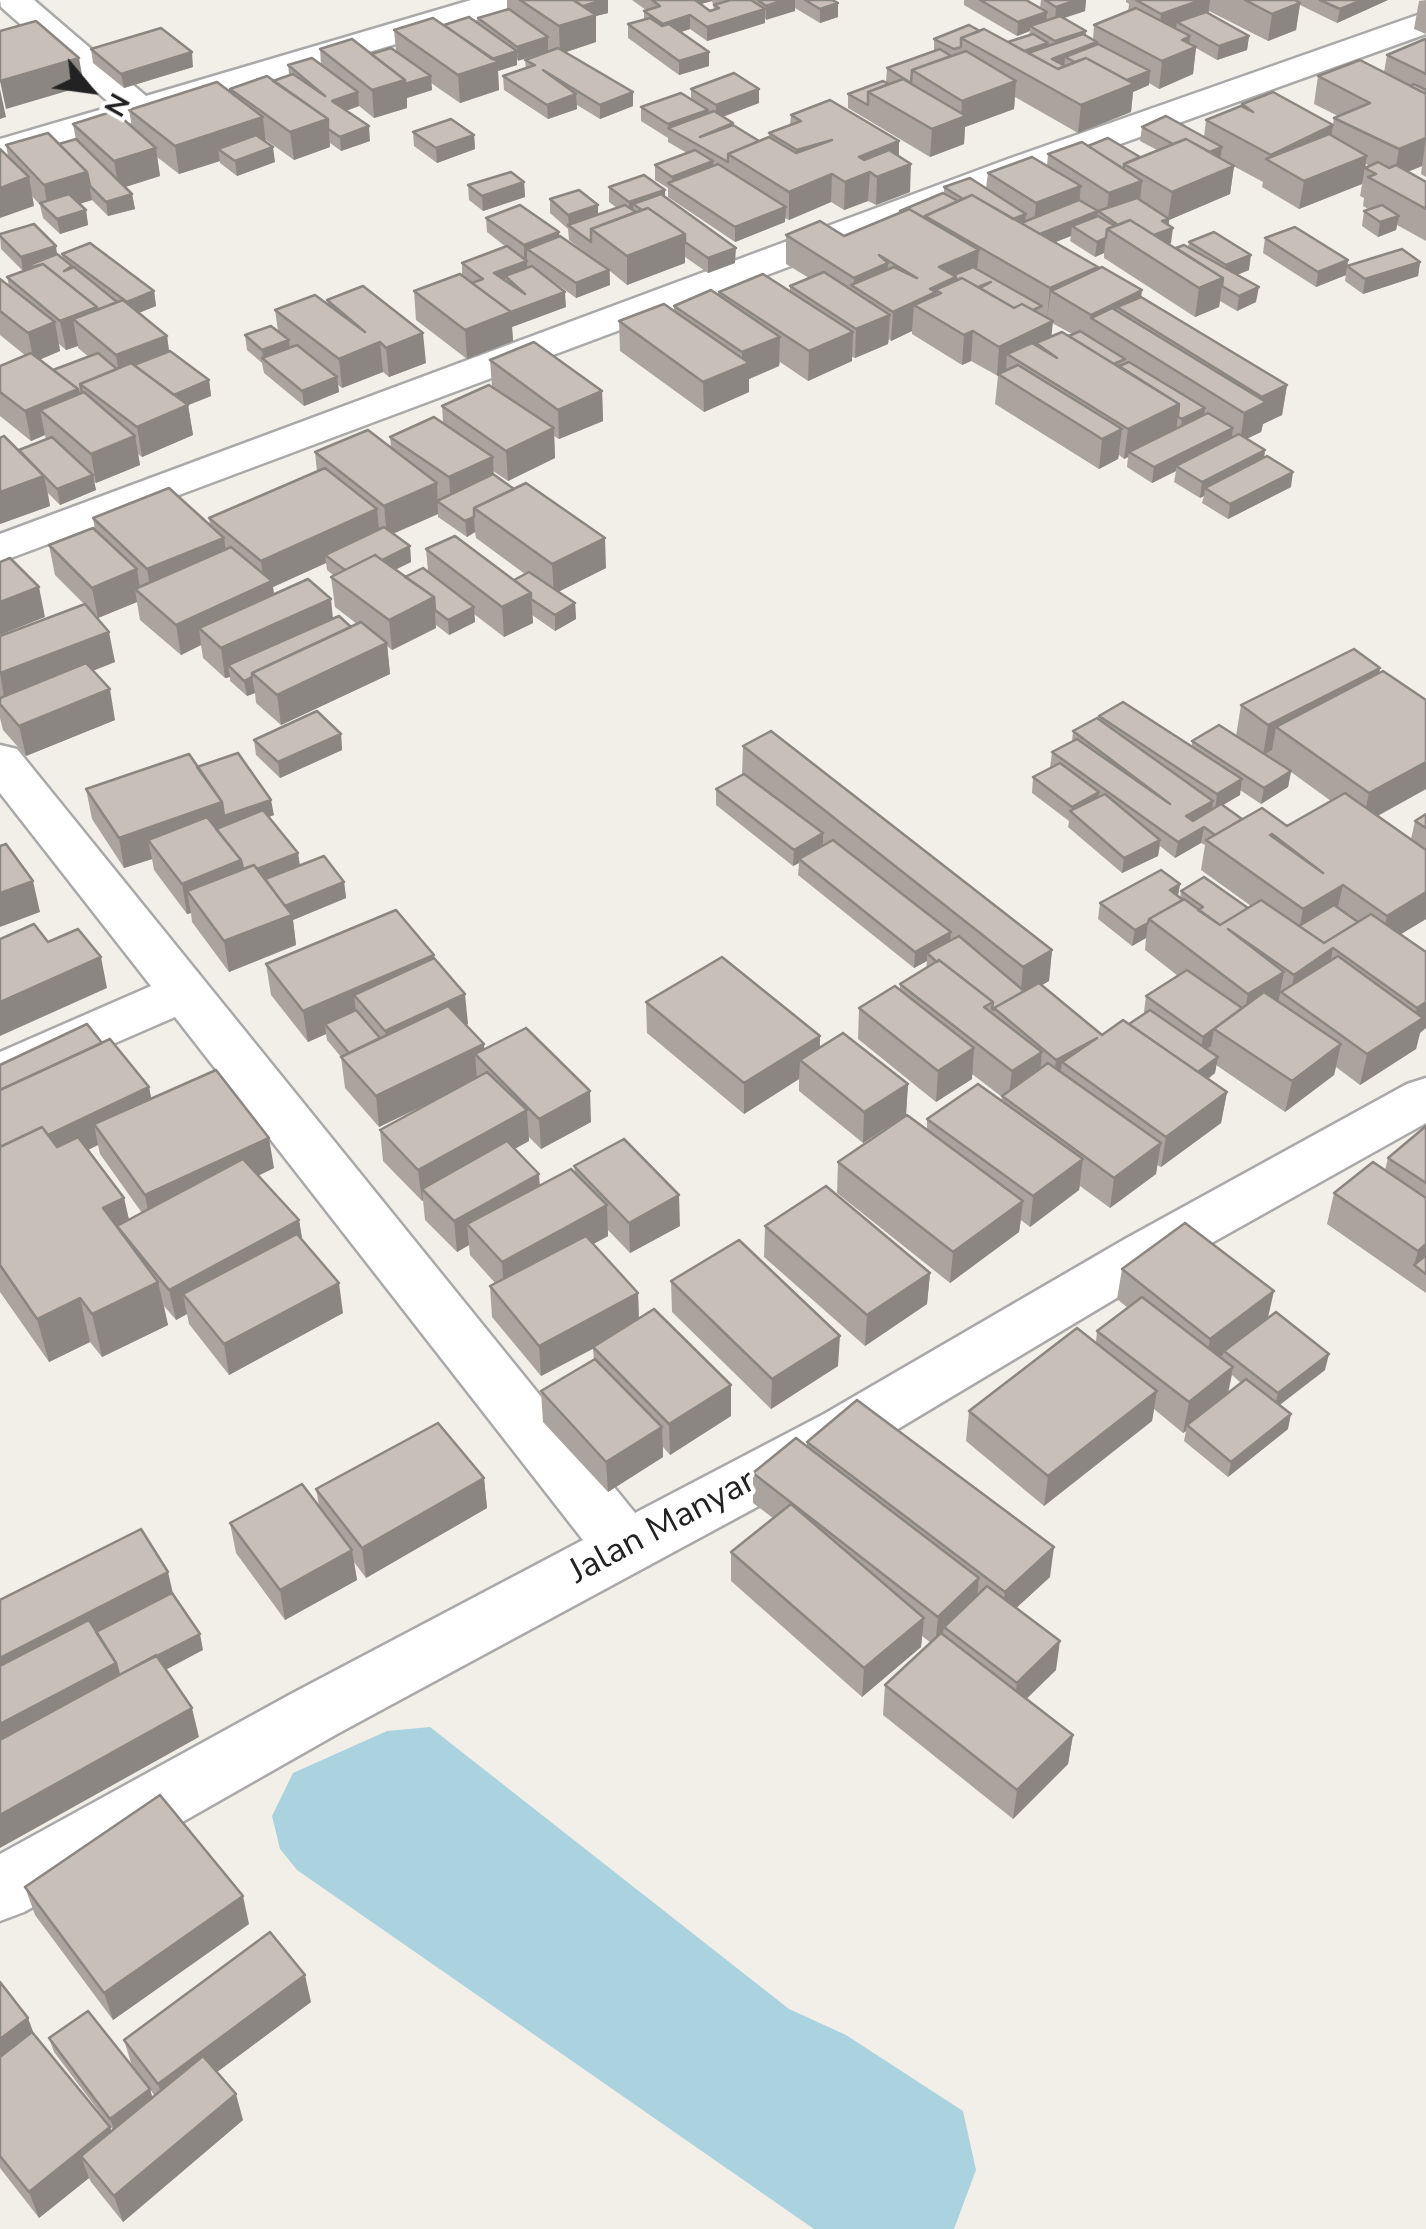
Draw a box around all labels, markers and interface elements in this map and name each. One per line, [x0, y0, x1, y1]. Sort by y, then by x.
north arrow [40, 40, 140, 140]
text: N [95, 86, 138, 123]
street label: Jalan Manyar [563, 1461, 763, 1595]

